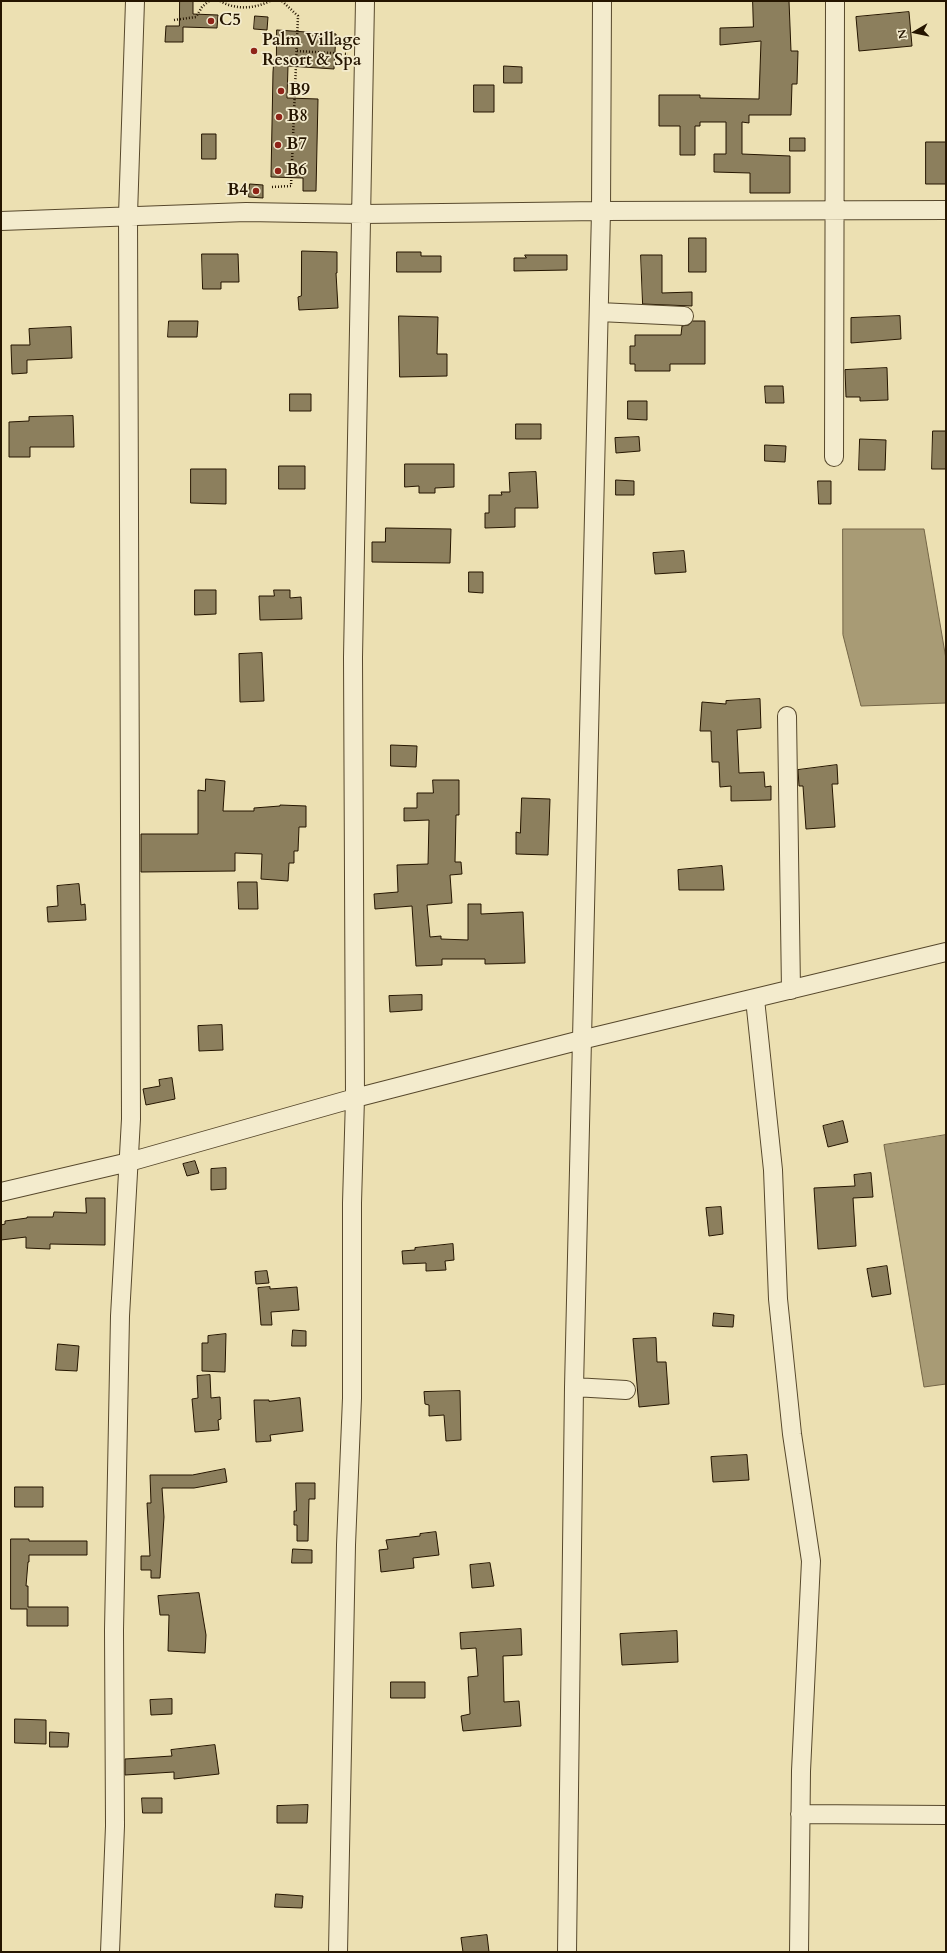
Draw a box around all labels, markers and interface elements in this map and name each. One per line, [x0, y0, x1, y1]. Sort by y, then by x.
place label: C5 [219, 11, 241, 31]
north arrow [895, 12, 935, 52]
marker: C5 [206, 16, 216, 26]
text: N [895, 28, 911, 40]
place label: Palm Village Resort & Spa [262, 31, 361, 71]
marker: Palm Village Resort & Spa [249, 46, 259, 56]
place label: B9 [289, 81, 310, 101]
marker: B9 [276, 86, 286, 96]
place label: B8 [287, 107, 308, 127]
marker: B8 [274, 112, 284, 122]
place label: B7 [286, 135, 307, 155]
marker: B7 [273, 140, 283, 150]
place label: B6 [286, 161, 307, 181]
marker: B6 [273, 166, 283, 176]
place label: B4 [227, 181, 248, 201]
marker: B4 [251, 186, 261, 196]

